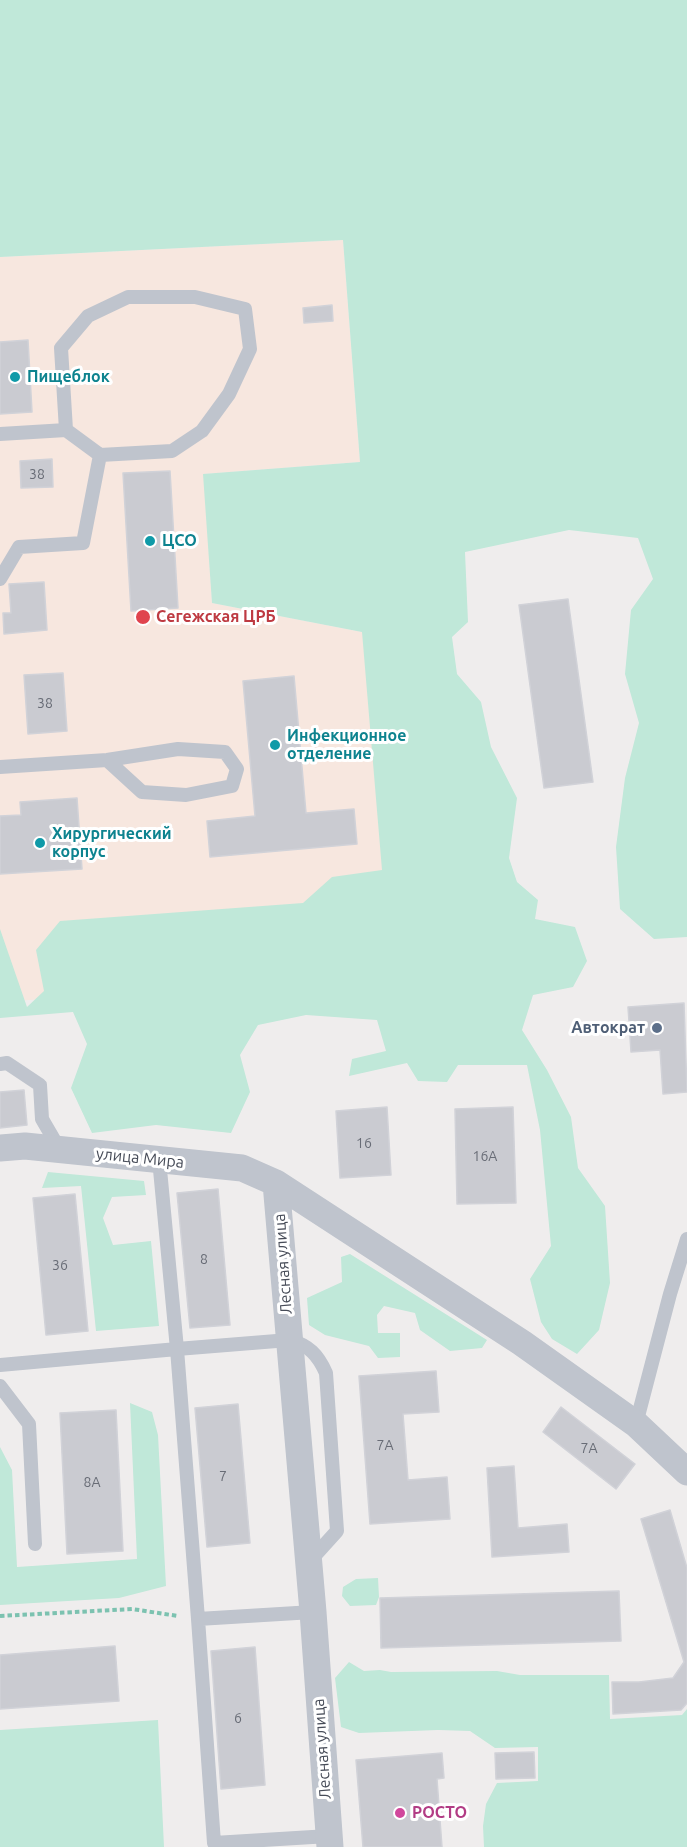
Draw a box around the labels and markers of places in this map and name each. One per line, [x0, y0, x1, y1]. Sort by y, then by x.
place label: Пищеблок [27, 367, 110, 387]
marker: Пищеблок [8, 370, 22, 384]
place label: ЦСО [162, 531, 197, 551]
marker: ЦСО [143, 534, 157, 548]
place label: Сегежская ЦРБ [156, 607, 276, 627]
marker: Сегежская ЦРБ [134, 608, 152, 626]
place label: Инфекционное отделение [287, 726, 406, 764]
marker: Инфекционное отделение [268, 738, 282, 752]
place label: Хирургический корпус [52, 824, 172, 862]
marker: Хирургический корпус [33, 836, 47, 850]
place label: Автократ [571, 1018, 645, 1038]
marker: Автократ [650, 1021, 664, 1035]
place label: РОСТО [412, 1803, 467, 1823]
marker: РОСТО [393, 1806, 407, 1820]

